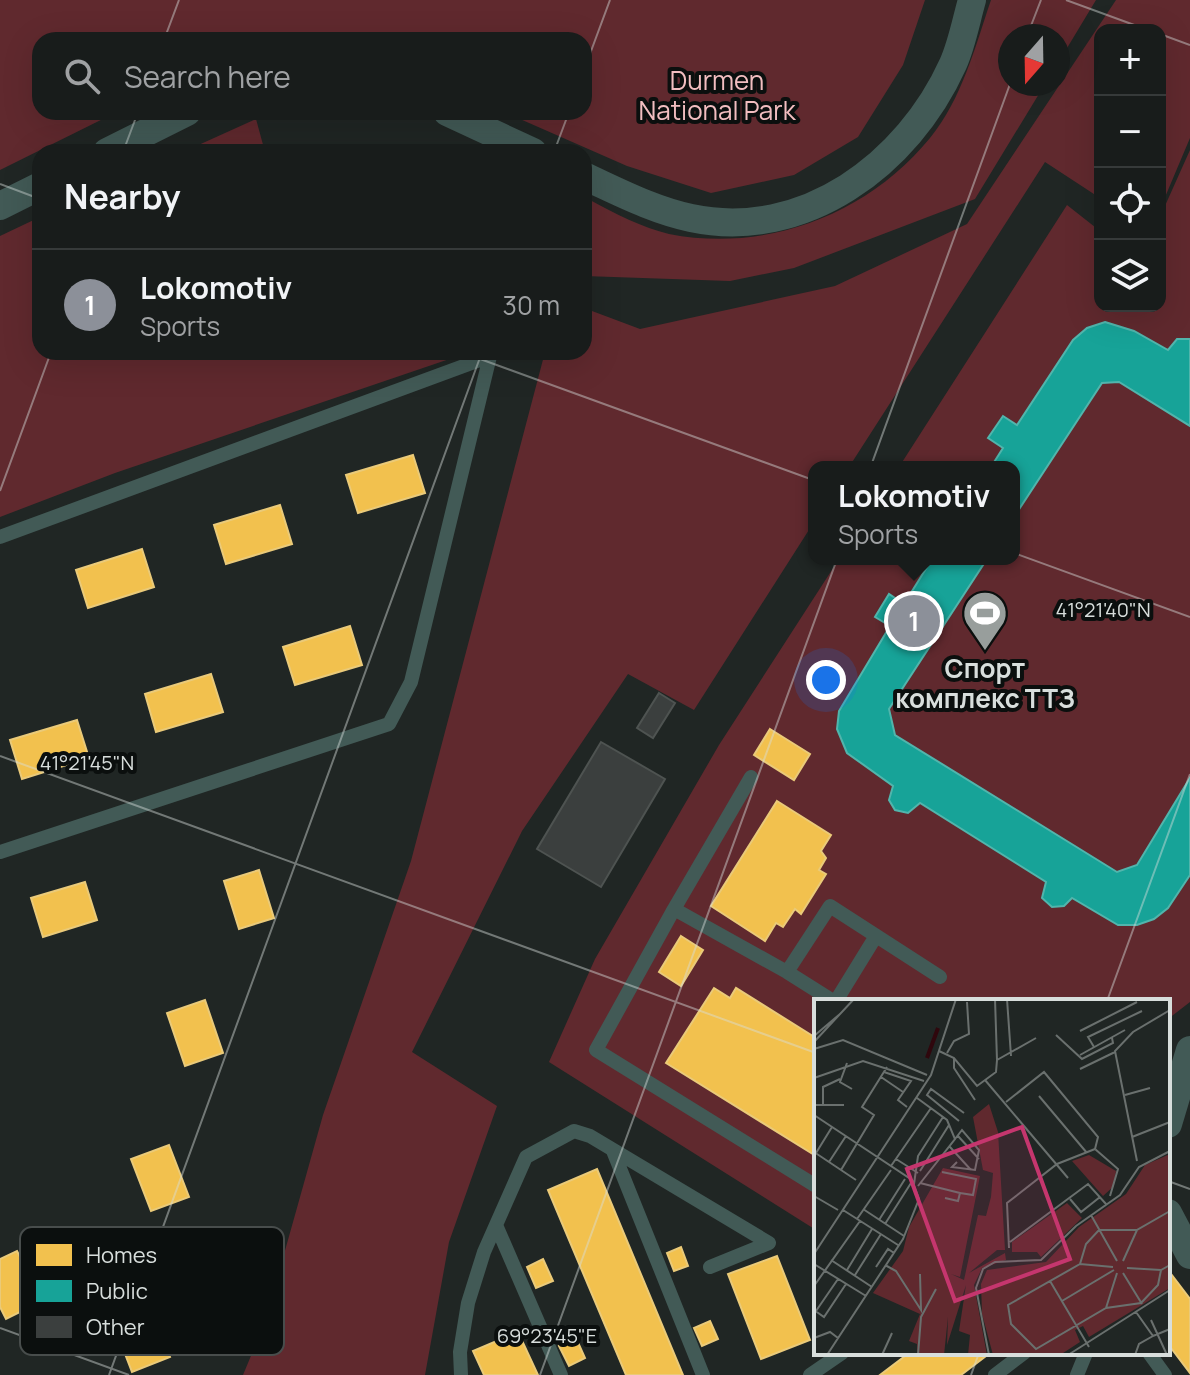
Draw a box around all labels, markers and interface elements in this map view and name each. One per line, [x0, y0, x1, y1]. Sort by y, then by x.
north arrow [998, 24, 1070, 96]
map controls [1094, 24, 1166, 312]
button: + [1094, 24, 1166, 96]
search box [32, 32, 592, 120]
icon: search [60, 54, 104, 98]
text: Search here [124, 56, 291, 97]
park label: Durmen National Park [638, 62, 797, 128]
button: − [1094, 96, 1166, 168]
button: locate [1094, 168, 1166, 240]
text: Nearby [64, 173, 180, 219]
button: layers [1094, 240, 1166, 312]
text: Lokomotiv [140, 267, 292, 308]
text: 1 [84, 287, 96, 323]
text: 30 m [503, 287, 560, 323]
text: Sports [140, 308, 220, 344]
popup [808, 461, 1020, 565]
text: Lokomotiv [838, 475, 990, 516]
text: Sports [838, 516, 918, 552]
sports icon: Спорт комплекс ТТЗ [961, 589, 1009, 652]
pin: 1 [888, 591, 940, 651]
text: 41°21'40"N [1055, 596, 1151, 623]
place label: Спорт комплекс ТТЗ [895, 650, 1075, 716]
your location [806, 660, 846, 700]
text: 41°21'45"N [40, 749, 134, 776]
inset map [814, 999, 1170, 1355]
legend [20, 1227, 284, 1355]
text: Homes [86, 1240, 157, 1270]
text: Public [86, 1276, 148, 1306]
text: Other [86, 1312, 145, 1342]
text: 69°23'45"E [497, 1322, 597, 1349]

